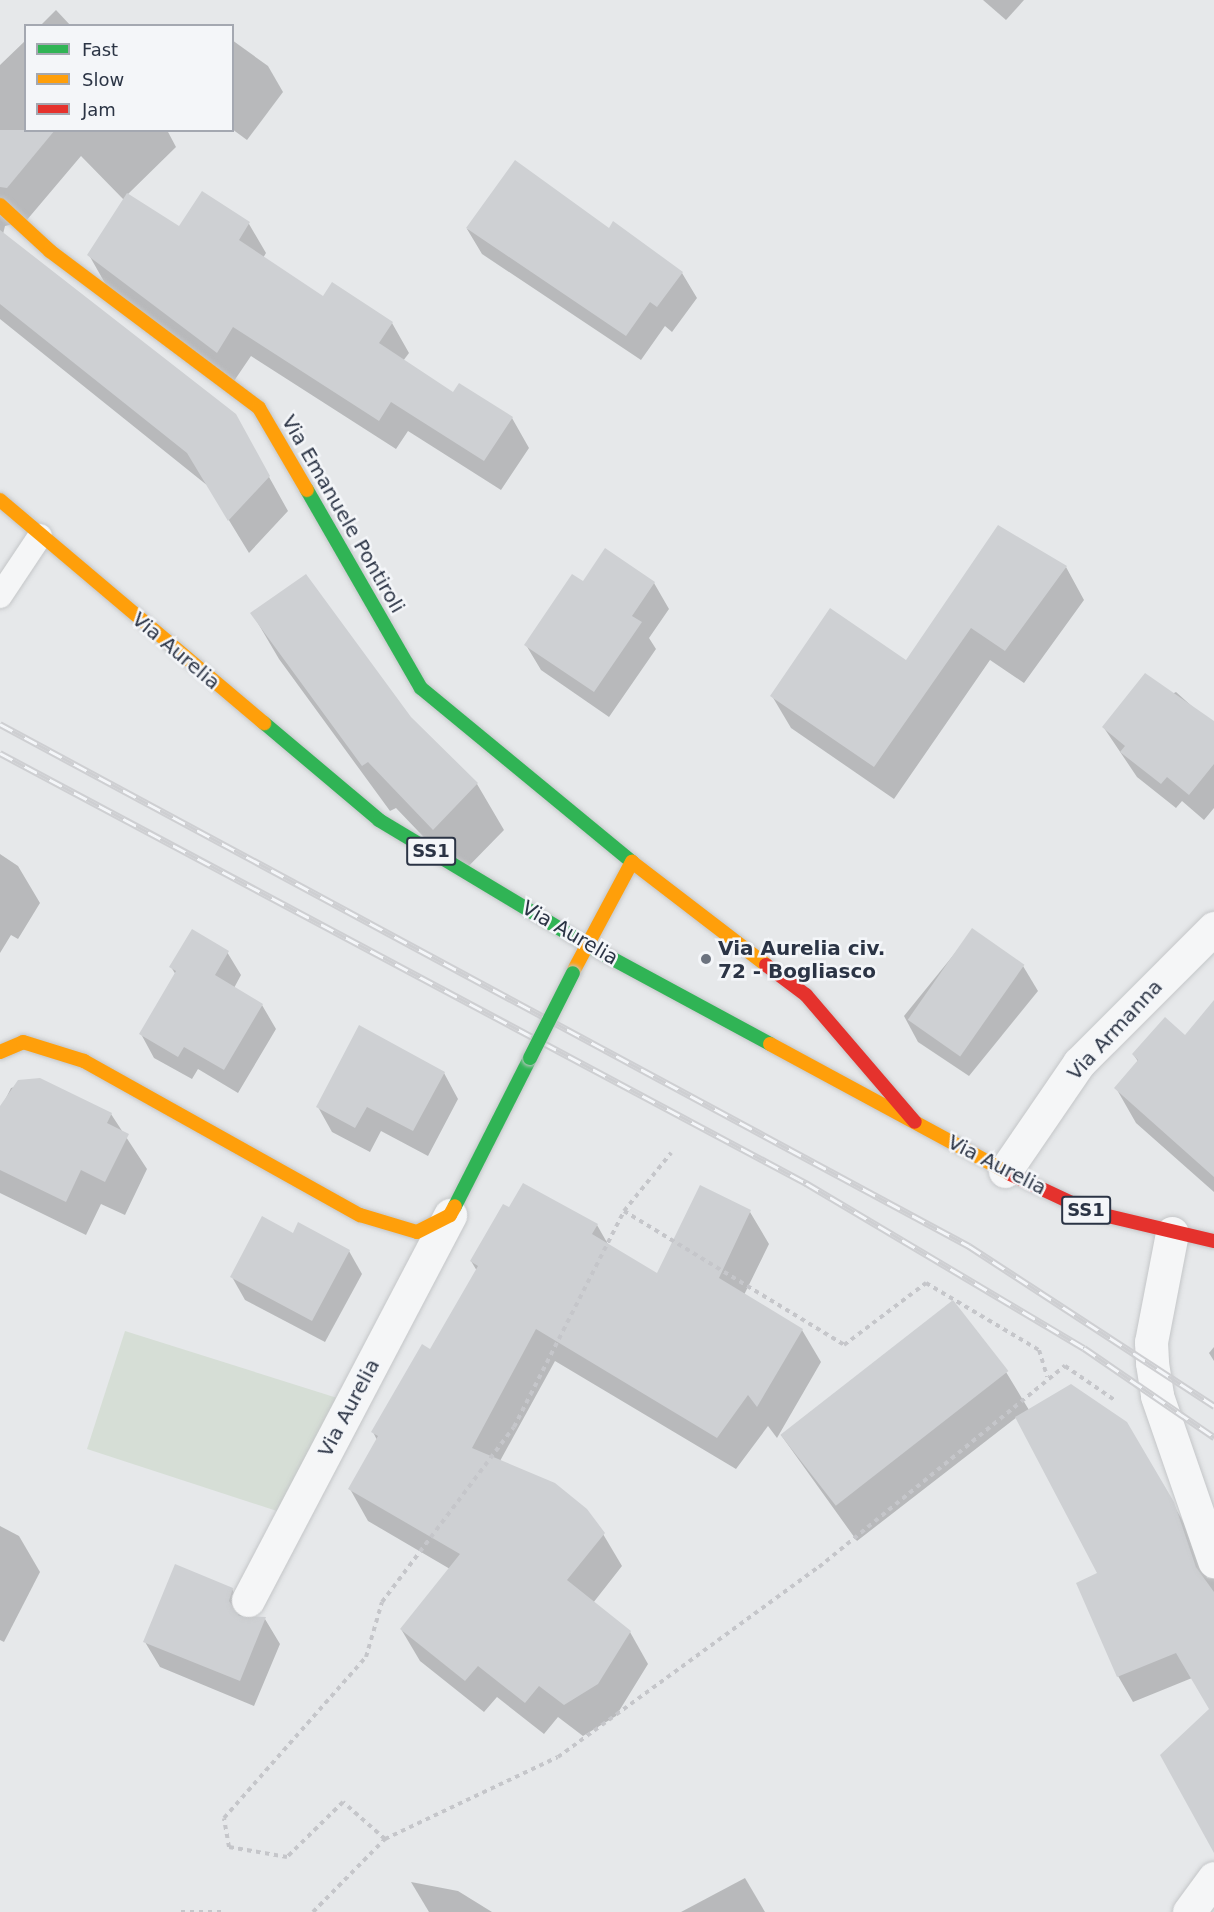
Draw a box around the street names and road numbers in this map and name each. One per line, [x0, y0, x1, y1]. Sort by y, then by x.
street label: Via Emanuele Pontiroli [276, 411, 410, 617]
street label: Via Aurelia [127, 607, 225, 695]
road number: SS1 [406, 836, 456, 866]
street label: Via Aurelia [518, 896, 622, 970]
street label: Via Armanna [1062, 975, 1168, 1085]
street label: Via Aurelia [944, 1130, 1050, 1200]
road number: SS1 [1060, 1195, 1112, 1225]
street label: Via Aurelia [313, 1355, 385, 1461]

